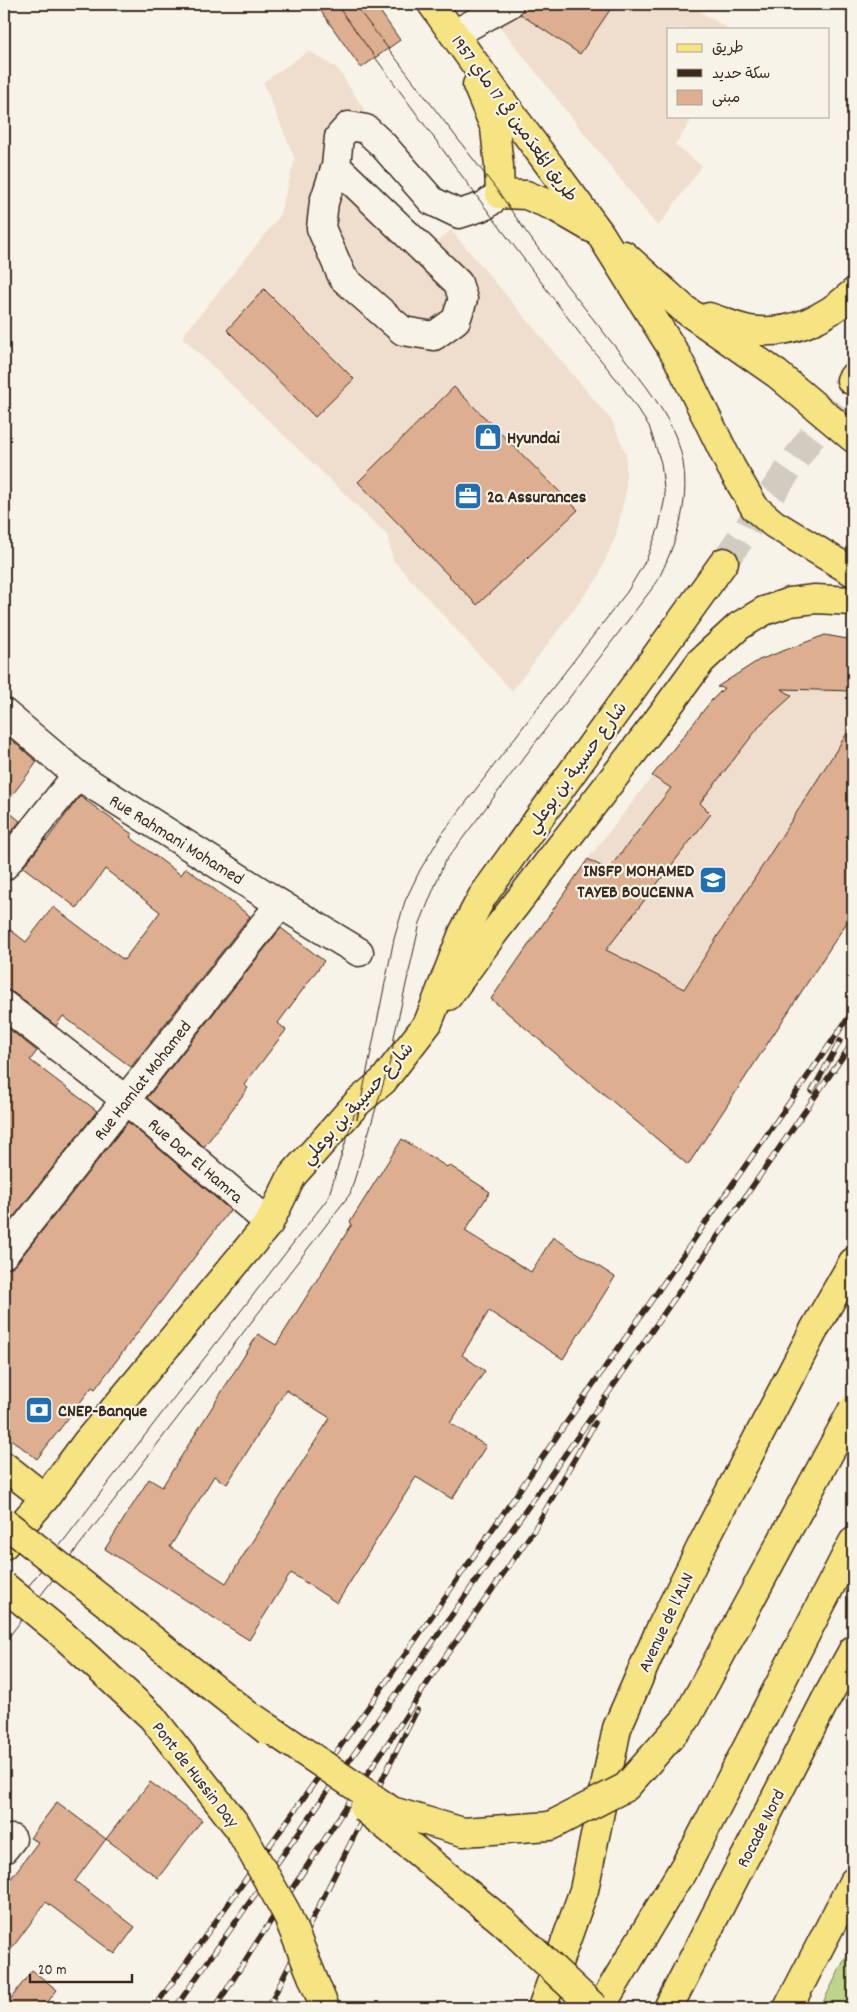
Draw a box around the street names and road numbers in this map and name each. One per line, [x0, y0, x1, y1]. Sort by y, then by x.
street label: طريق المُعدَمين في 17 ماي 1957 [444, 30, 584, 208]
street label: شارع حسيبة بن بوعلي [522, 697, 635, 840]
street label: Rue Rahmani Mohamed [104, 790, 248, 893]
street label: Rue Hamlat Mohamed [89, 1016, 199, 1147]
street label: شارع حسيبة بن بوعلي [297, 1038, 422, 1172]
street label: Rue Dar El Hamra [141, 1113, 248, 1211]
street label: Avenue de l'ALN [633, 1569, 701, 1677]
street label: Pont de Hussin Day [145, 1717, 244, 1834]
street label: Rocade Nord [732, 1786, 793, 1873]

